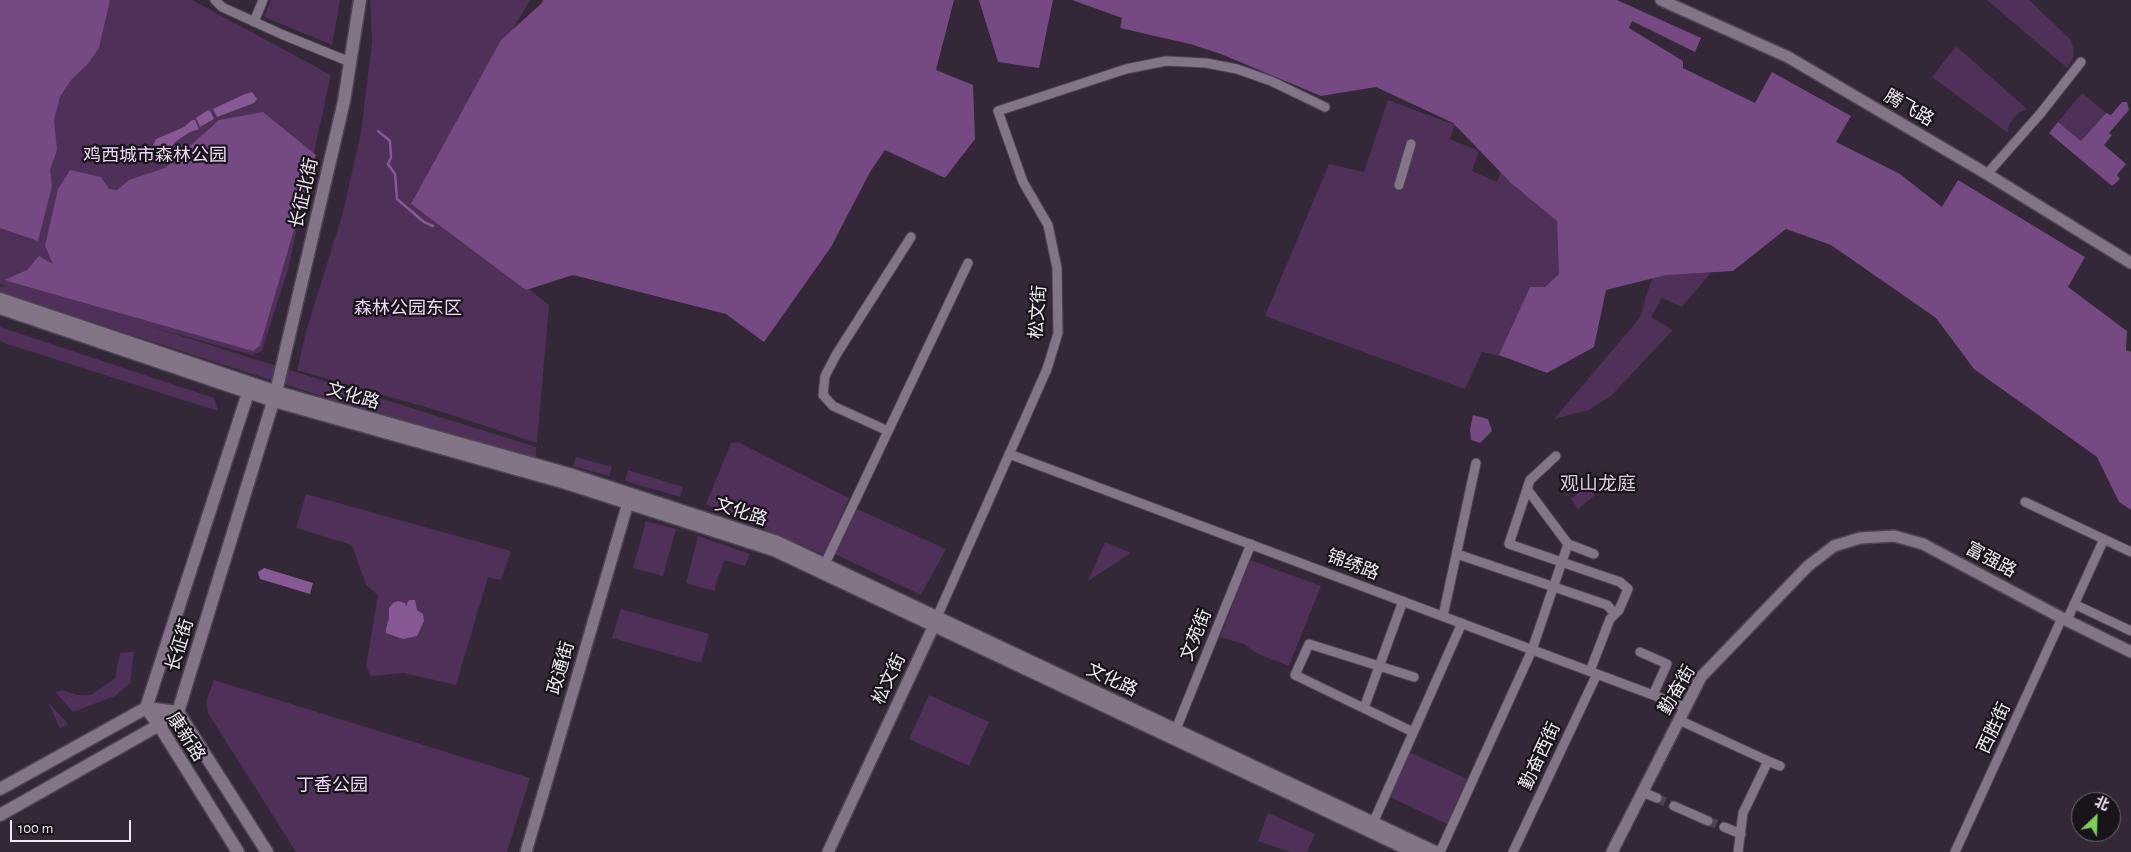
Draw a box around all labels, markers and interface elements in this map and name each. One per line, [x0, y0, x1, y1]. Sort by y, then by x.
street label: 腾飞路 [1880, 85, 1938, 131]
park label: 鸡西城市森林公园 [83, 145, 227, 167]
street label: 长征北街 [285, 155, 323, 231]
street label: 松文街 [1025, 284, 1051, 340]
park label: 森林公园东区 [354, 298, 462, 320]
street label: 文化路 [324, 378, 382, 414]
district label: 观山龙庭 [1560, 473, 1636, 495]
street label: 文化路 [712, 493, 770, 531]
street label: 富强路 [1962, 538, 2020, 582]
street label: 锦绣路 [1324, 545, 1382, 585]
street label: 文苑街 [1176, 606, 1216, 664]
street label: 长征街 [162, 616, 198, 674]
street label: 政通街 [543, 639, 579, 697]
street label: 松文街 [868, 650, 910, 708]
street label: 文化路 [1083, 659, 1141, 701]
street label: 勤奋街 [1654, 661, 1700, 719]
street label: 西胜街 [1973, 699, 2015, 757]
street label: 康新路 [162, 708, 210, 766]
street label: 勤奋西街 [1515, 719, 1565, 793]
park label: 丁香公园 [296, 775, 368, 797]
north arrow [2071, 792, 2121, 842]
text: 北 [2092, 795, 2111, 813]
scale bar [12, 810, 134, 842]
text: 100 m [18, 821, 53, 836]

